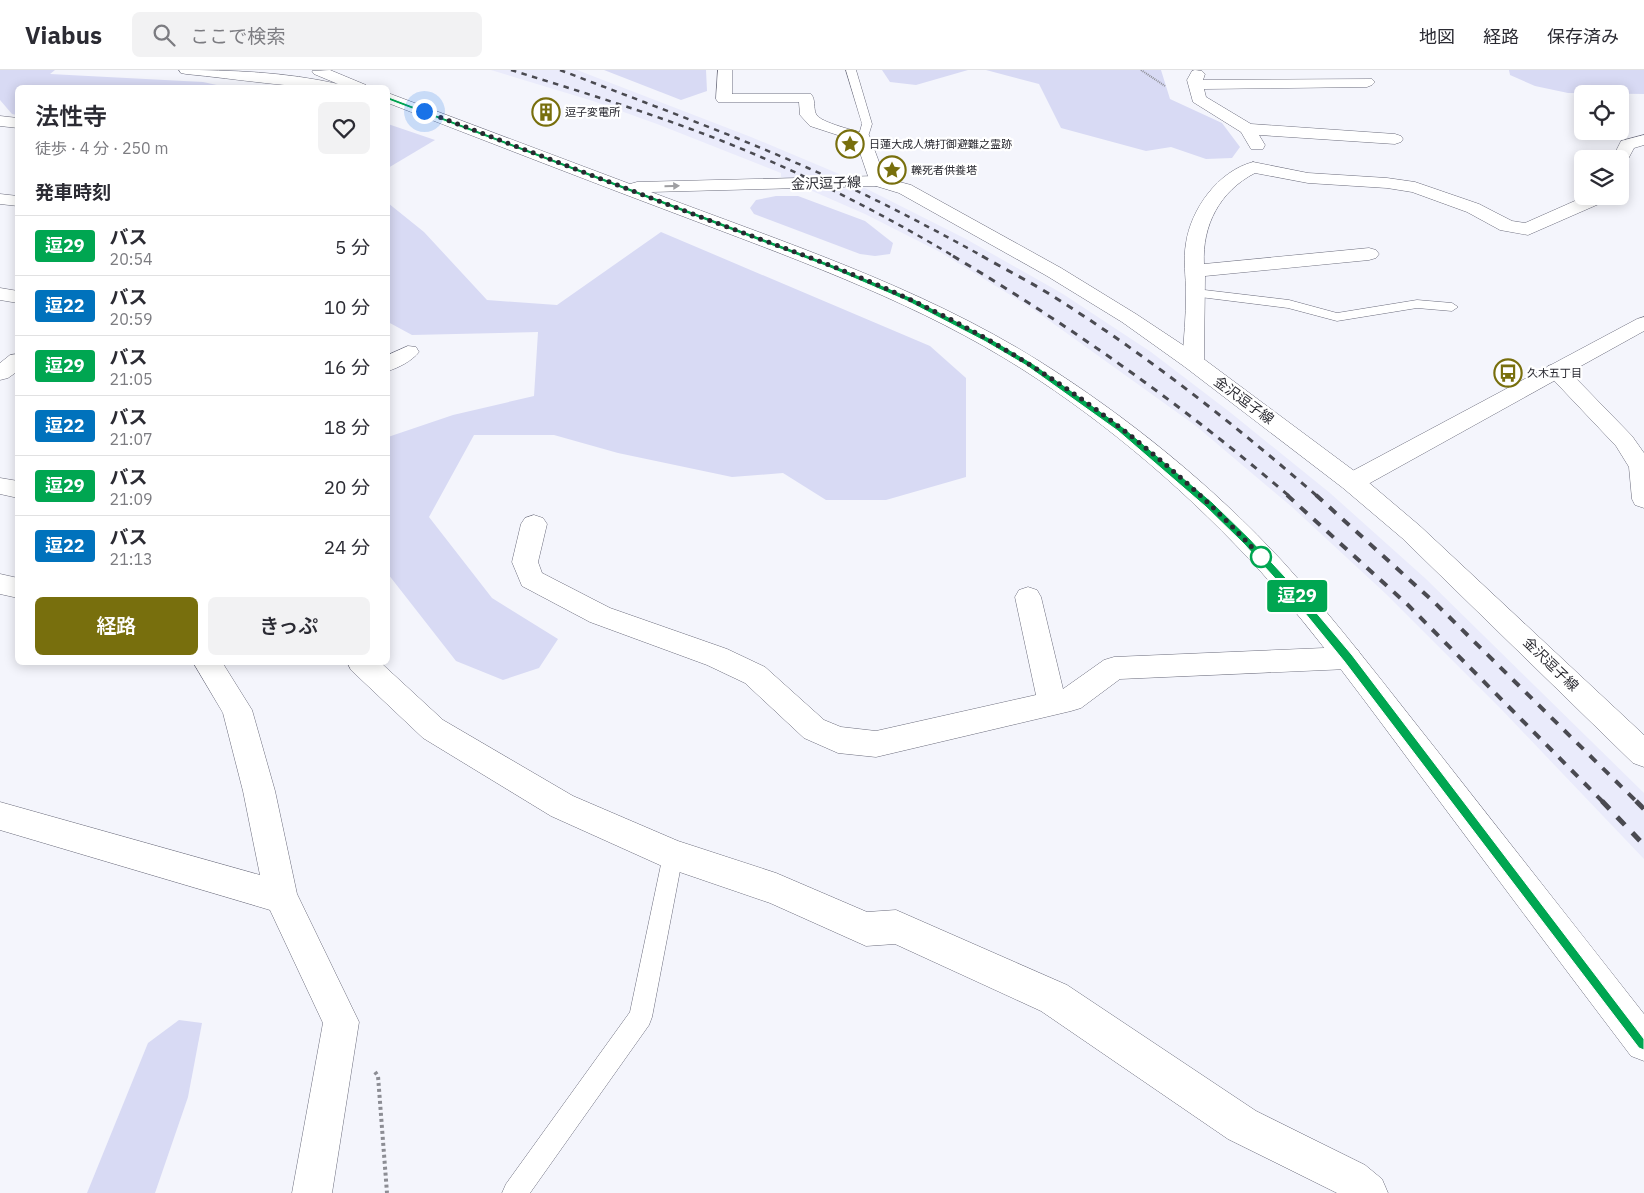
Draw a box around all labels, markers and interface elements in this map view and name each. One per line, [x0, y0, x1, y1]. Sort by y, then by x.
search box [132, 12, 482, 57]
text: Viabus [25, 19, 102, 51]
icon: search [150, 21, 178, 49]
text: ここで検索 [190, 24, 285, 48]
text: 地図 [1419, 25, 1455, 48]
text: 経路 [1483, 25, 1519, 48]
text: 保存済み [1547, 25, 1619, 48]
map controls [1574, 85, 1629, 205]
button: locate [1574, 85, 1629, 140]
building icon: 逗子変電所 [531, 97, 561, 127]
your location [412, 99, 437, 124]
text: 法性寺 [35, 100, 107, 132]
button: heart [318, 102, 370, 154]
place label: 逗子変電所 [565, 105, 621, 119]
place icon: 日蓮大成人焼打御避難之霊跡 [835, 129, 865, 159]
place label: 日蓮大成人焼打御避難之霊跡 [869, 137, 1012, 151]
text: 徒歩 · 4 分 · 250 m [35, 138, 168, 158]
button: layers [1574, 150, 1629, 205]
place icon: 轢死者供養塔 [877, 155, 907, 185]
place label: 轢死者供養塔 [911, 163, 977, 177]
street label: 金沢逗子線 [791, 173, 861, 193]
text: 発車時刻 [35, 180, 111, 204]
one-way arrow [664, 182, 680, 190]
text: バス [110, 225, 148, 249]
text: 逗29 [45, 234, 85, 257]
text: 5 分 [335, 235, 370, 259]
text: 20:54 [110, 249, 153, 269]
text: バス [110, 285, 148, 309]
text: 逗22 [45, 294, 85, 317]
text: 10 分 [324, 295, 370, 319]
text: 20:59 [110, 309, 153, 329]
text: バス [110, 345, 148, 369]
text: 逗29 [45, 354, 85, 377]
text: 16 分 [324, 355, 370, 379]
bus stop icon: 久木五丁目 [1493, 358, 1523, 388]
place label: 久木五丁目 [1527, 366, 1582, 380]
text: 21:05 [110, 369, 153, 389]
street label: 金沢逗子線 [1210, 372, 1278, 428]
text: バス [110, 405, 148, 429]
text: 逗22 [45, 414, 85, 437]
text: 18 分 [324, 415, 370, 439]
text: 21:07 [110, 429, 153, 449]
text: バス [110, 465, 148, 489]
text: 逗29 [45, 474, 85, 497]
text: 20 分 [324, 475, 370, 499]
text: 21:09 [110, 489, 153, 509]
text: バス [110, 525, 148, 549]
text: 逗22 [45, 534, 85, 557]
text: 24 分 [324, 535, 370, 559]
unlabelled marker [1250, 546, 1272, 568]
text: 21:13 [110, 549, 153, 569]
line badge: 逗29 [1268, 580, 1326, 612]
text: 逗29 [1277, 584, 1317, 607]
button: 経路 [35, 597, 198, 655]
button: きっぷ [208, 597, 370, 655]
street label: 金沢逗子線 [1520, 633, 1582, 695]

